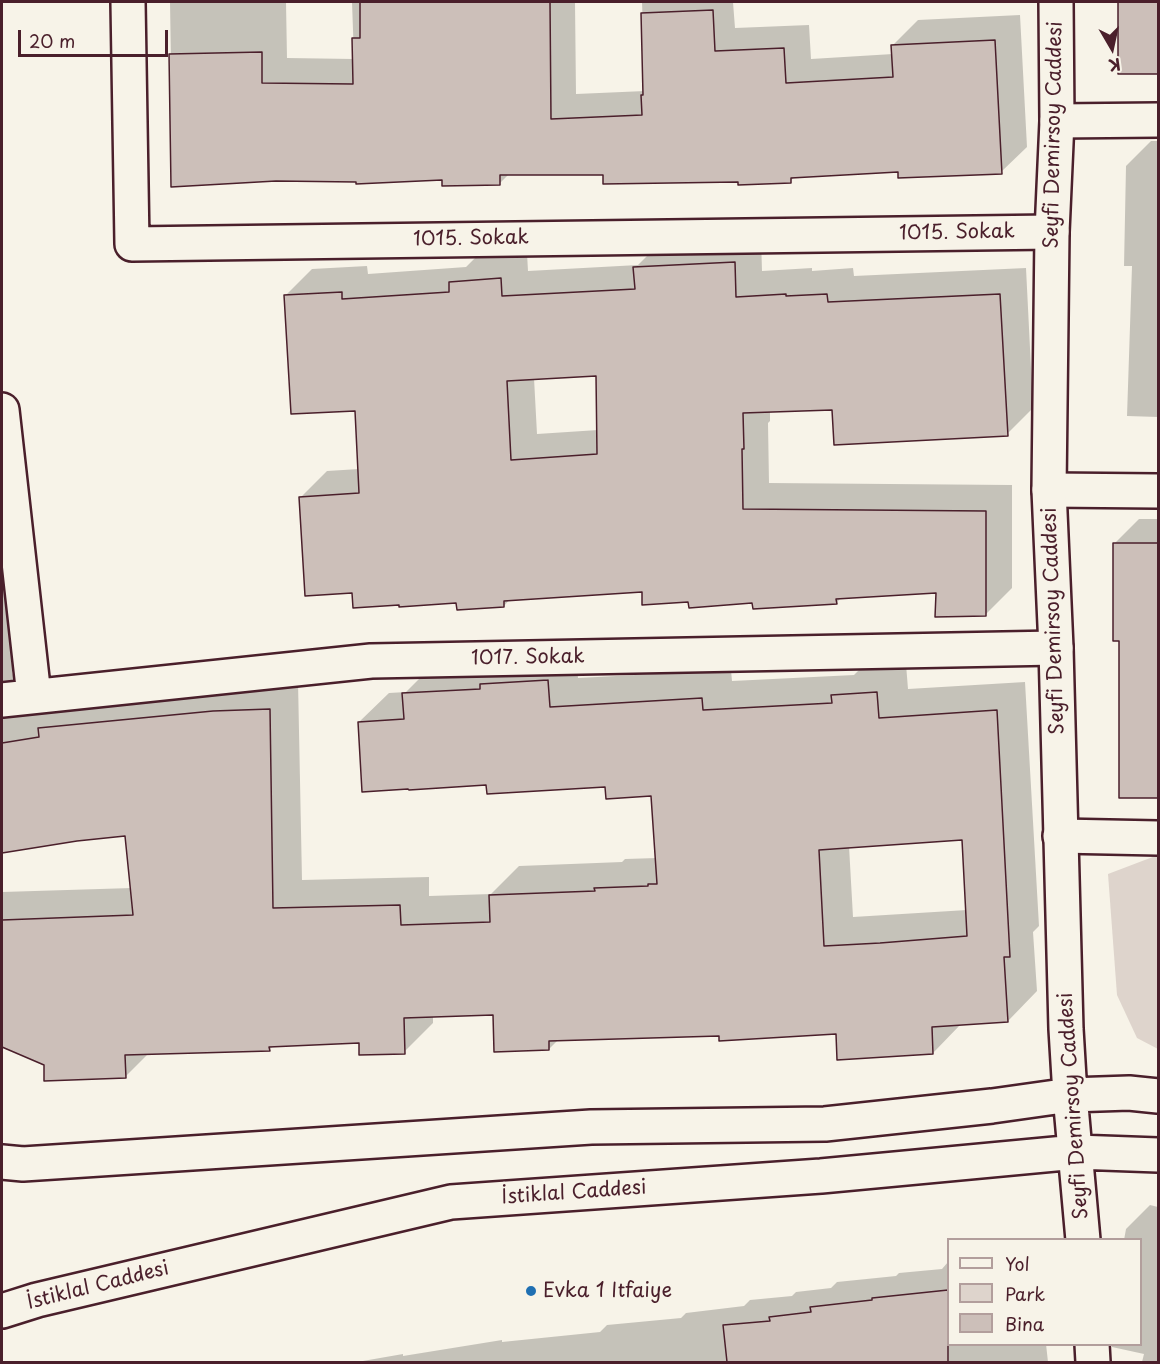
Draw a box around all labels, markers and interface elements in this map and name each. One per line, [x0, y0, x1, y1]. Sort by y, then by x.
scale bar [21, 18, 171, 56]
north arrow [1082, 18, 1142, 78]
street label: Seyfi Demirsoy Caddesi [1040, 21, 1068, 249]
text: 20 m [29, 27, 75, 54]
text: K [1107, 53, 1122, 79]
street label: 1015. Sokak [899, 220, 1015, 246]
street label: 1015. Sokak [413, 226, 529, 252]
street label: Seyfi Demirsoy Caddesi [1038, 507, 1070, 735]
street label: 1017. Sokak [471, 645, 585, 671]
street label: Seyfi Demirsoy Caddesi [1054, 992, 1094, 1220]
street label: İstiklal Caddesi [501, 1176, 647, 1210]
legend [947, 1238, 1142, 1346]
text: Yol [1005, 1250, 1030, 1277]
street label: İstiklal Caddesi [25, 1257, 171, 1315]
place label: Evka 1 Itfaiye [543, 1279, 672, 1303]
text: Park [1005, 1280, 1045, 1307]
marker: Evka 1 Itfaiye [524, 1284, 538, 1298]
text: Bina [1005, 1310, 1044, 1337]

